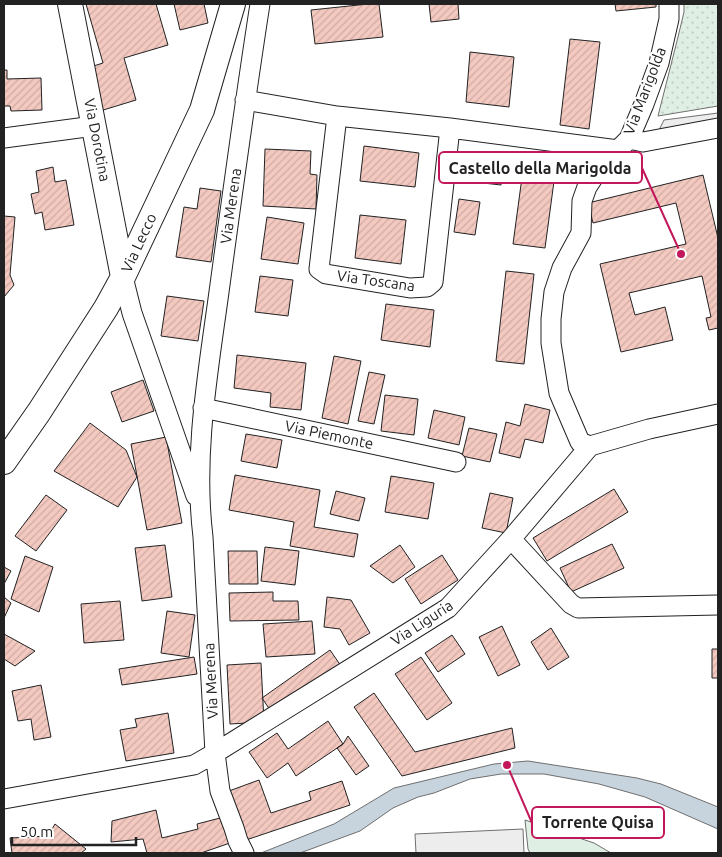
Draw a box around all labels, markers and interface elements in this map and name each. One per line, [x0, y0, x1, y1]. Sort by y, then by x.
street label: Via Marigolda [620, 45, 669, 137]
street label: Via Dorotina [81, 97, 114, 183]
callout: Castello della Marigolda [439, 152, 642, 183]
text: Castello della Marigolda [449, 159, 631, 177]
street label: Via Merena [217, 167, 244, 245]
street label: Via Lecco [117, 210, 160, 275]
street label: Via Toscana [336, 267, 416, 294]
street label: Via Piemonte [283, 417, 375, 452]
street label: Via Liguria [388, 596, 456, 649]
street label: Via Merena [200, 642, 221, 720]
callout: Torrente Quisa [532, 807, 664, 838]
text: Torrente Quisa [542, 813, 654, 831]
scale bar [12, 814, 136, 846]
text: 50 m [20, 823, 53, 840]

